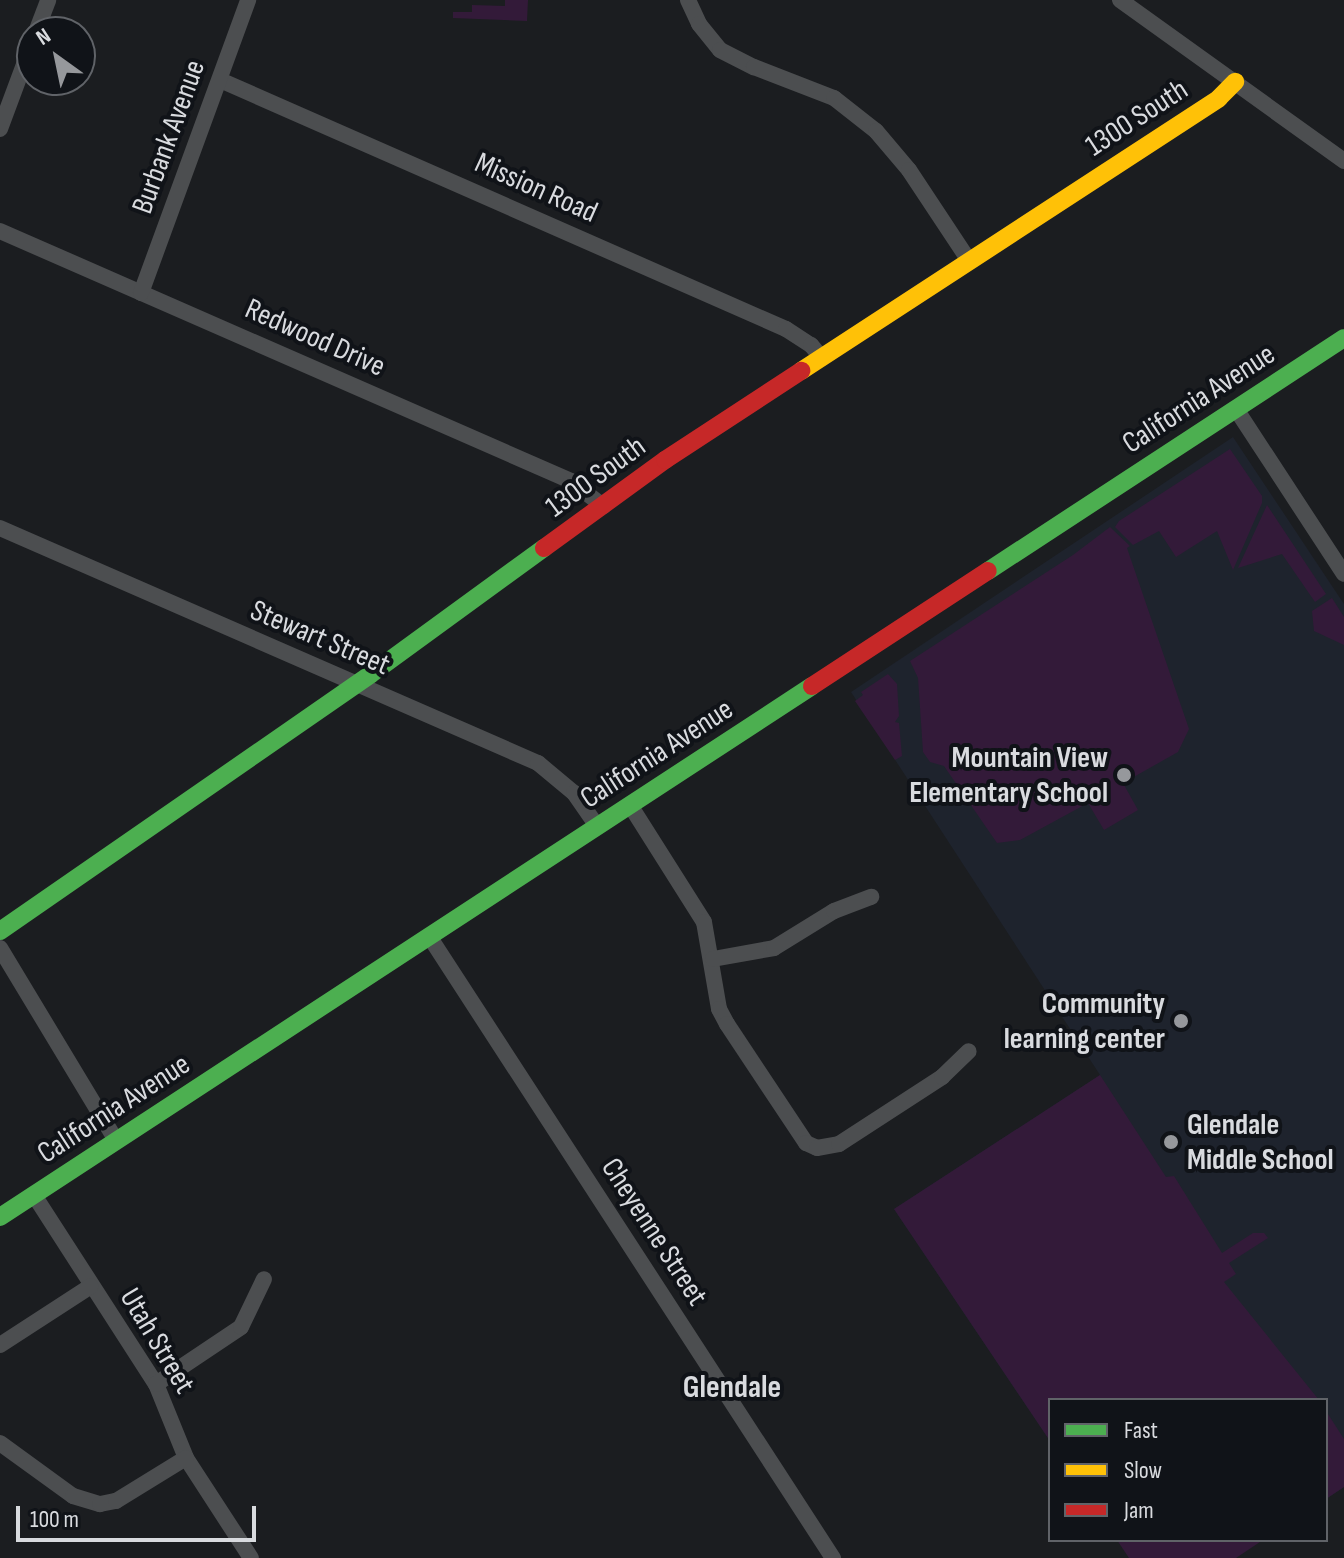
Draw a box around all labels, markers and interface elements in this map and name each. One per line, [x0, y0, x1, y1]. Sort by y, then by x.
north arrow [16, 16, 96, 96]
text: N [31, 23, 56, 52]
street label: Burbank Avenue [125, 55, 213, 219]
street label: 1300 South [1079, 72, 1195, 164]
street label: Mission Road [469, 145, 603, 231]
street label: Redwood Drive [239, 291, 391, 385]
street label: California Avenue [1116, 336, 1282, 462]
street label: 1300 South [539, 429, 653, 525]
street label: Stewart Street [245, 593, 395, 683]
street label: California Avenue [574, 691, 740, 817]
place label: Mountain View Elementary School [909, 740, 1108, 810]
marker: Mountain View Elementary School [1115, 766, 1133, 784]
place label: Community learning center [1004, 986, 1165, 1056]
marker: Community learning center [1172, 1012, 1190, 1030]
street label: California Avenue [31, 1046, 197, 1172]
place label: Glendale Middle School [1187, 1107, 1334, 1178]
marker: Glendale Middle School [1162, 1133, 1180, 1151]
street label: Cheyenne Street [593, 1152, 715, 1312]
street label: Utah Street [112, 1282, 202, 1400]
district label: Glendale [683, 1369, 781, 1407]
legend [1048, 1398, 1328, 1542]
text: Fast [1124, 1416, 1158, 1445]
text: Slow [1124, 1456, 1162, 1485]
scale bar [20, 1490, 260, 1540]
text: Jam [1124, 1496, 1154, 1525]
text: 100 m [30, 1505, 79, 1534]

